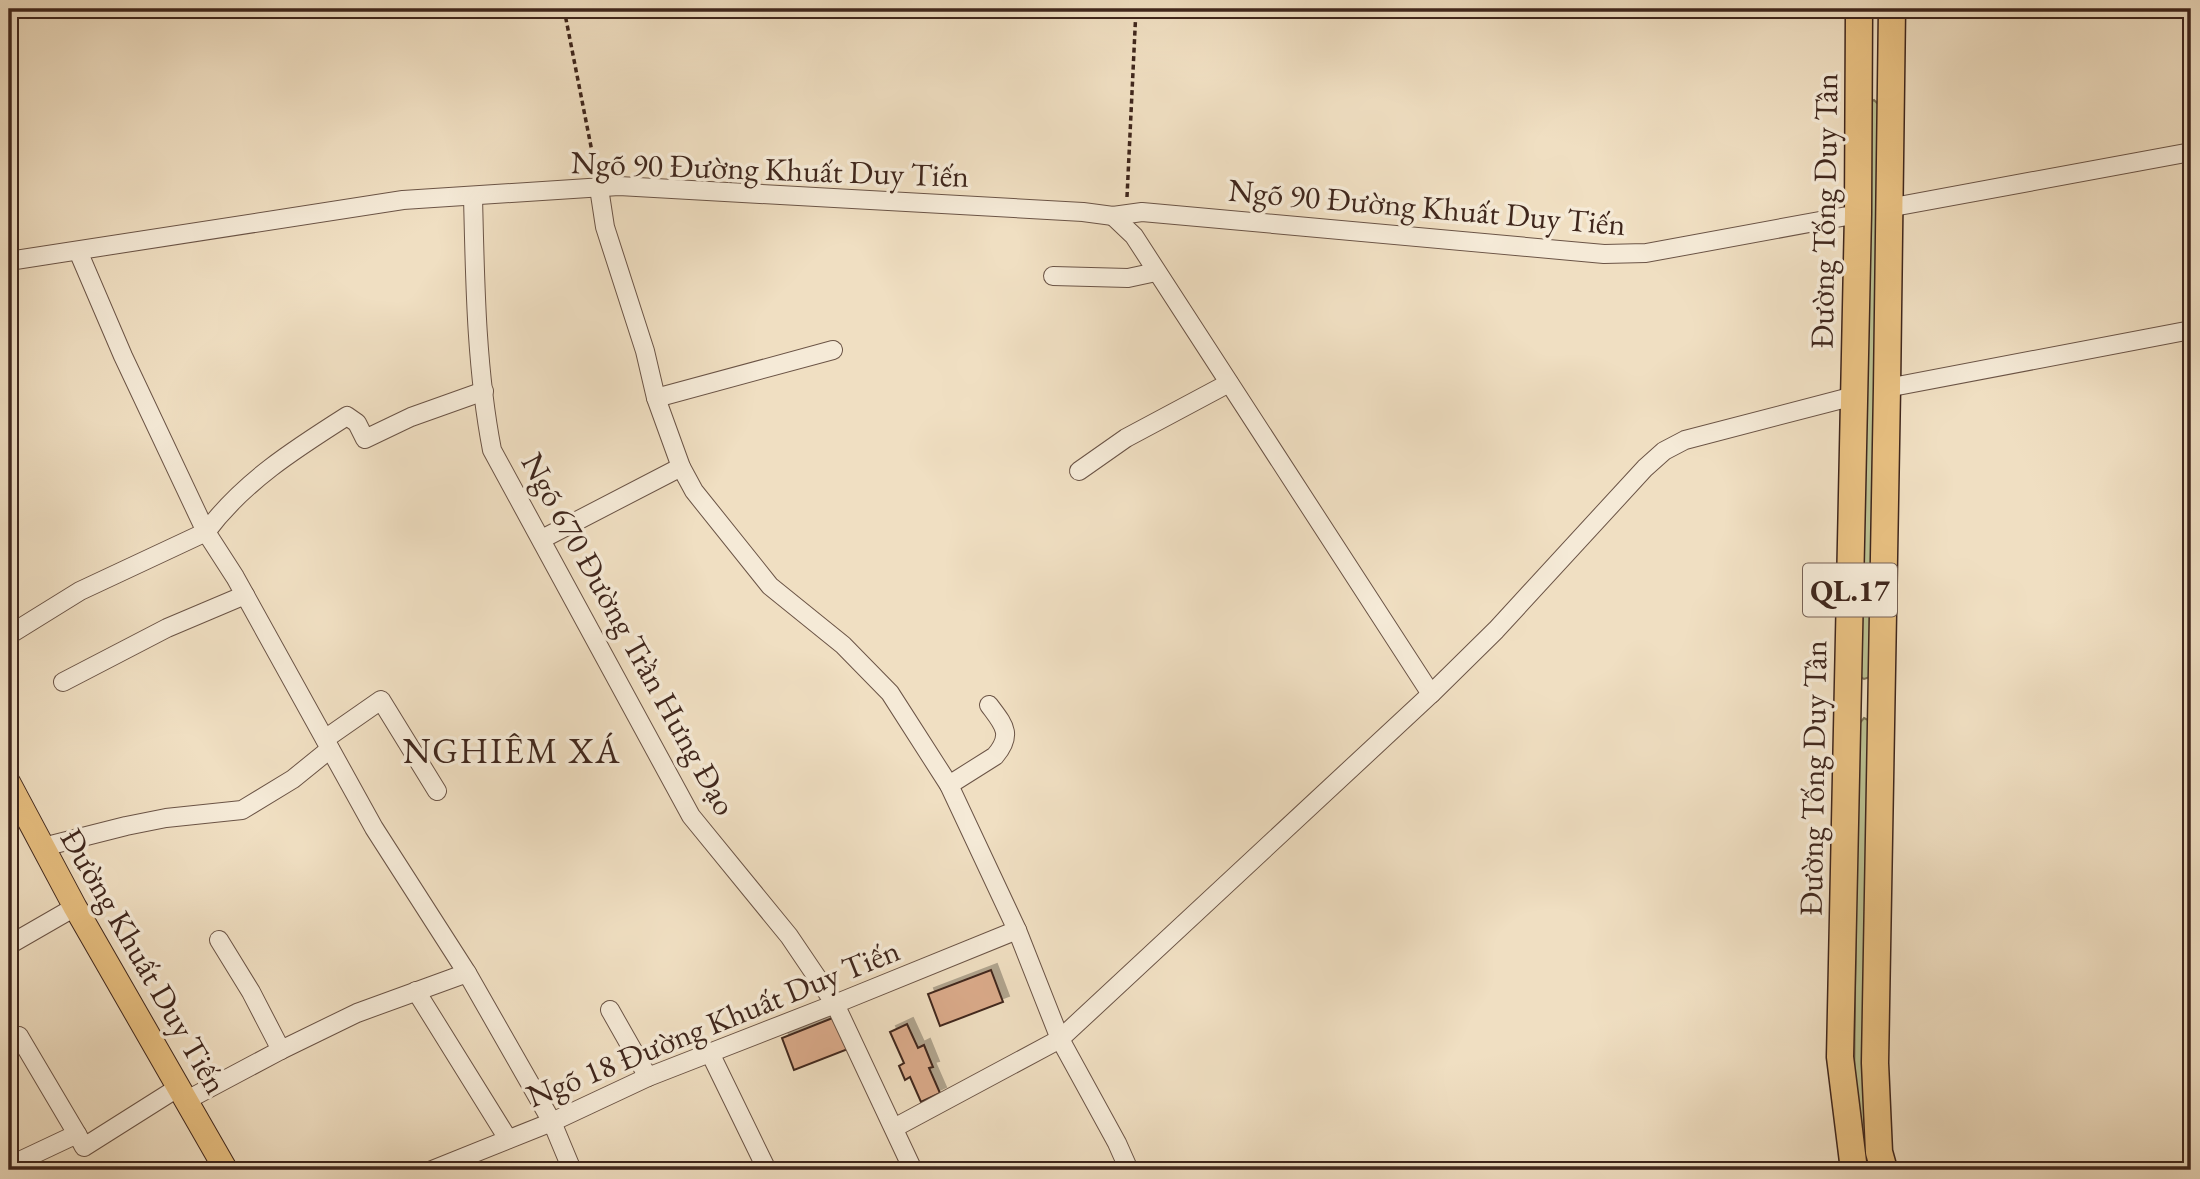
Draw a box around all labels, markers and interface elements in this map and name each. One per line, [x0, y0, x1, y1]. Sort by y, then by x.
street label: Đường Tống Duy Tân [1801, 73, 1847, 349]
street label: Ngõ 90 Đường Khuất Duy Tiến [570, 141, 970, 197]
street label: Ngõ 90 Đường Khuất Duy Tiến [1227, 169, 1627, 245]
street label: Ngõ 670 Đường Trần Hưng Đạo [512, 445, 746, 823]
road number: QL.17 [1803, 564, 1897, 617]
street label: Đường Tống Duy Tân [1790, 640, 1836, 916]
district label: NGHIÊM XÁ [403, 728, 621, 773]
street label: Đường Khuất Duy Tiến [51, 821, 237, 1101]
street label: Ngõ 18 Đường Khuất Duy Tiến [520, 929, 906, 1117]

